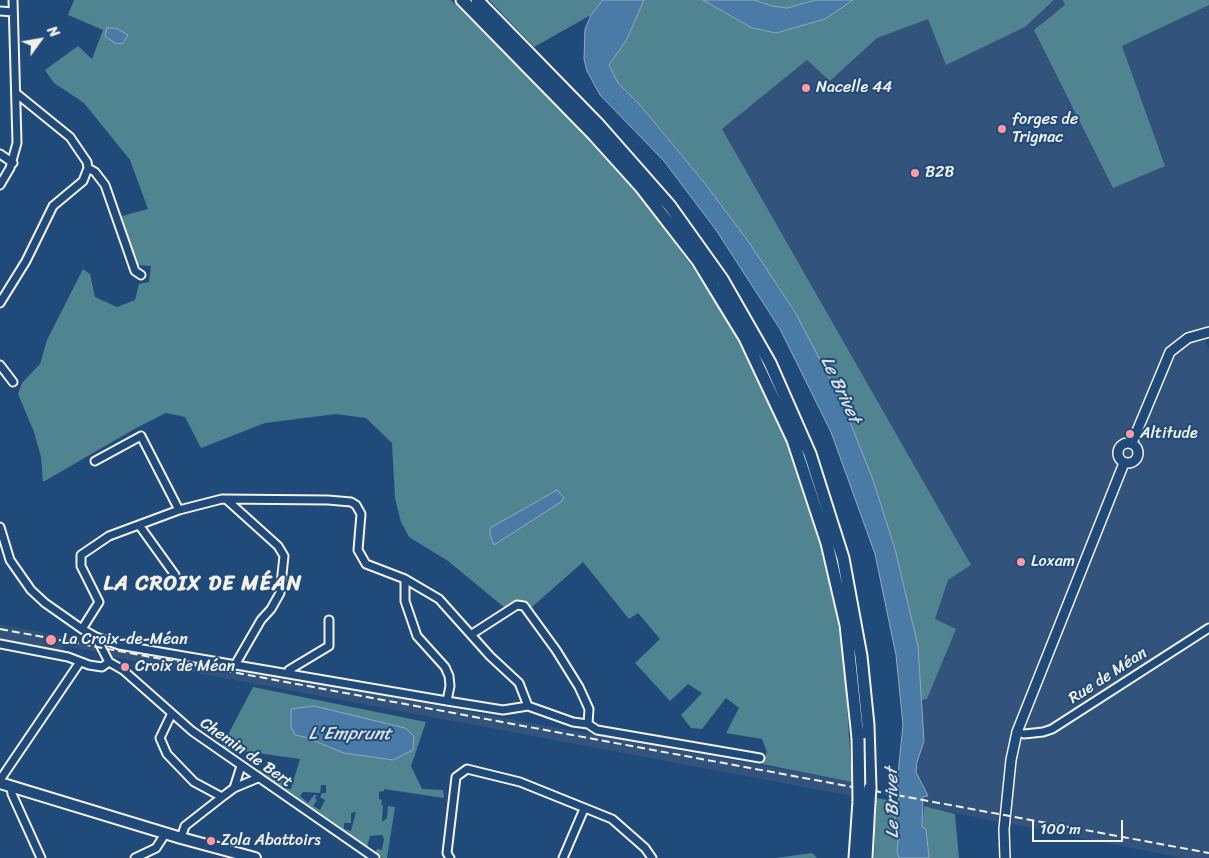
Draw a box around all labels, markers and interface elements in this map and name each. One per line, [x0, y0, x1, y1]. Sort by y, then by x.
north arrow [15, 15, 65, 65]
text: N [40, 21, 66, 43]
place label: Nacelle 44 [816, 78, 892, 98]
marker: Nacelle 44 [800, 82, 812, 94]
place label: forges de Trignac [1012, 110, 1078, 148]
marker: forges de Trignac [996, 123, 1008, 135]
place label: B2B [925, 163, 955, 183]
marker: B2B [909, 167, 921, 179]
water label: Le Brivet [815, 353, 865, 427]
place label: Altitude [1140, 424, 1198, 444]
marker: Altitude [1124, 428, 1136, 440]
place label: Loxam [1031, 552, 1075, 572]
marker: Loxam [1015, 556, 1027, 568]
district label: LA CROIX DE MÉAN [102, 572, 304, 598]
place label: La Croix-de-Méan [62, 630, 188, 650]
marker: La Croix-de-Méan [44, 633, 58, 647]
street label: Rue de Méan [1065, 644, 1151, 708]
place label: Croix de Méan [135, 657, 235, 677]
marker: Croix de Méan [119, 661, 131, 673]
street label: Chemin de Bert [196, 714, 296, 792]
water label: L'Emprunt [309, 723, 391, 745]
water label: Le Brivet [882, 767, 904, 839]
scale bar [1034, 810, 1125, 842]
text: 100 m [1040, 816, 1081, 842]
place label: Zola Abattoirs [221, 831, 321, 851]
marker: Zola Abattoirs [205, 835, 217, 847]

